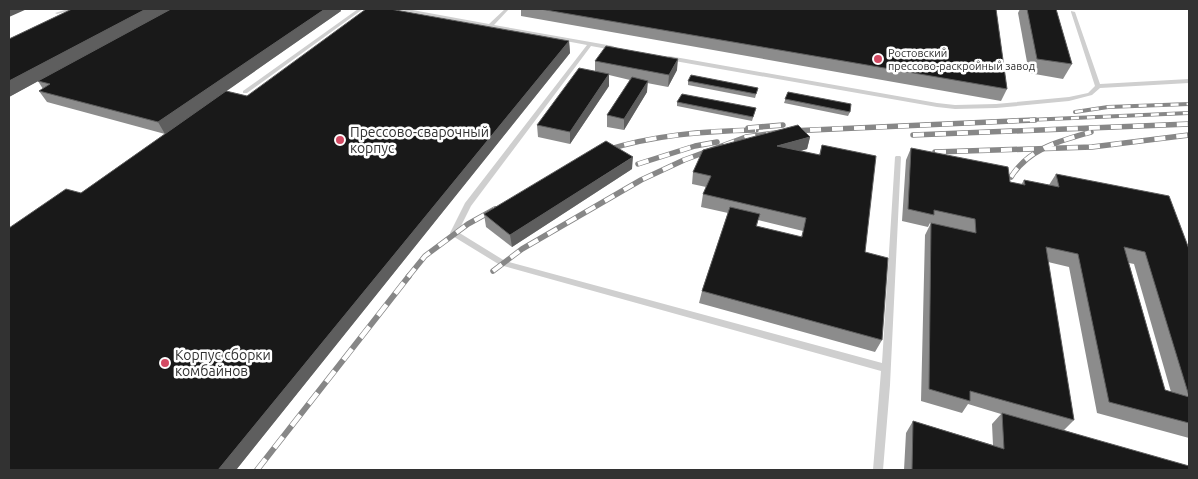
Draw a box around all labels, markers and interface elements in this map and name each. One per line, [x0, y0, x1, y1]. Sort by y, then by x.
place label: Ростовский прессово-раскройный завод [888, 47, 1036, 72]
marker: Ростовский прессово-раскройный завод [872, 53, 884, 65]
place label: Прессово-сварочный корпус [350, 124, 489, 156]
marker: Прессово-сварочный корпус [334, 134, 346, 146]
place label: Корпус сборки комбайнов [175, 347, 271, 379]
marker: Корпус сборки комбайнов [159, 357, 171, 369]

